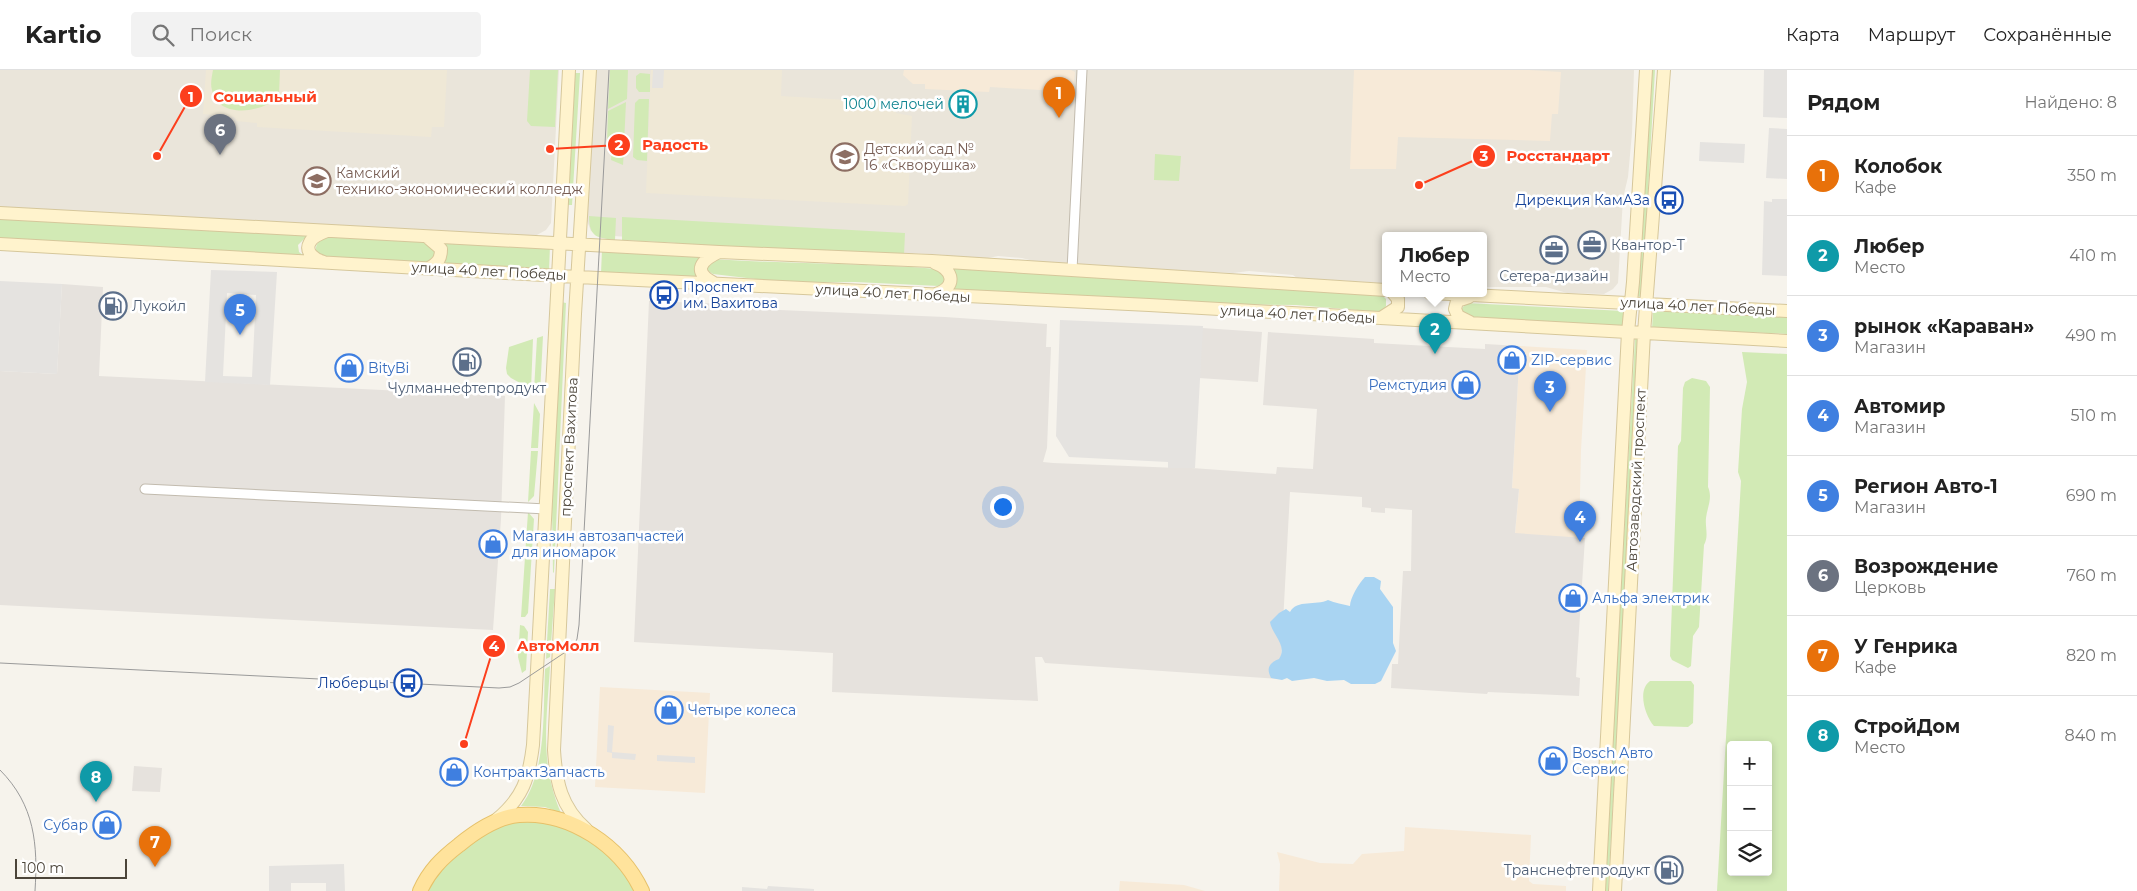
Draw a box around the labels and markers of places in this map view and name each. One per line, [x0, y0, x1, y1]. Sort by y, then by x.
pin: 1 [1043, 77, 1075, 118]
callout: Социальный [178, 81, 327, 111]
building icon: 1000 мелочей [948, 89, 978, 119]
place label: 1000 мелочей [843, 95, 944, 113]
pin: 6 [204, 114, 236, 155]
callout: Радость [607, 130, 718, 160]
place label: Детский сад № 16 «Скворушка» [864, 140, 977, 174]
callout: Росстандарт [1472, 141, 1620, 171]
school or university icon: Детский сад № 16 «Скворушка» [830, 142, 860, 172]
place label: Камский технико-экономический колледж [336, 164, 583, 198]
school or university icon: Камский технико-экономический колледж [302, 166, 332, 196]
bus stop icon: Дирекция КамАЗа [1654, 185, 1684, 215]
place label: Дирекция КамАЗа [1515, 191, 1650, 209]
office icon: Квантор-Т [1577, 230, 1607, 260]
office icon: Сетера-дизайн [1539, 235, 1569, 265]
place label: Квантор-Т [1611, 236, 1686, 254]
place label: Сетера-дизайн [1499, 267, 1609, 285]
place label: Проспект им. Вахитова [683, 278, 778, 312]
bus stop icon: Проспект им. Вахитова [649, 280, 679, 310]
fuel station icon: Лукойл [98, 291, 128, 321]
pin: 5 [224, 294, 256, 335]
place label: Лукойл [132, 297, 186, 315]
pin: 2 [1419, 313, 1451, 354]
shop icon: ZIP-сервис [1497, 345, 1527, 375]
fuel station icon: Чулманнефтепродукт [452, 347, 482, 377]
place label: ZIP-сервис [1531, 351, 1612, 369]
shop icon: BityBi [334, 353, 364, 383]
place label: BityBi [368, 359, 409, 377]
shop icon: Ремстудия [1451, 370, 1481, 400]
pin: 3 [1534, 371, 1566, 412]
place label: Ремстудия [1368, 376, 1447, 394]
place label: Чулманнефтепродукт [388, 379, 546, 397]
pin: 4 [1564, 501, 1596, 542]
place label: Магазин автозапчастей для иномарок [512, 527, 685, 561]
shop icon: Магазин автозапчастей для иномарок [478, 529, 508, 559]
shop icon: Альфа электрик [1558, 583, 1588, 613]
place label: Альфа электрик [1592, 589, 1709, 607]
callout: АвтоМолл [481, 631, 609, 661]
bus stop icon: Люберцы [393, 668, 423, 698]
place label: Люберцы [318, 674, 389, 692]
shop icon: Четыре колеса [654, 695, 684, 725]
place label: Четыре колеса [688, 701, 796, 719]
place label: Bosch Авто Сервис [1572, 744, 1653, 778]
shop icon: Bosch Авто Сервис [1538, 746, 1568, 776]
shop icon: КонтрактЗапчасть [439, 757, 469, 787]
pin: 8 [80, 761, 112, 802]
place label: КонтрактЗапчасть [473, 763, 605, 781]
shop icon: Субар [92, 810, 122, 840]
place label: Субар [43, 816, 88, 834]
pin: 7 [139, 826, 171, 867]
fuel station icon: Транснефтепродукт [1654, 855, 1684, 885]
place label: Транснефтепродукт [1504, 861, 1650, 879]

